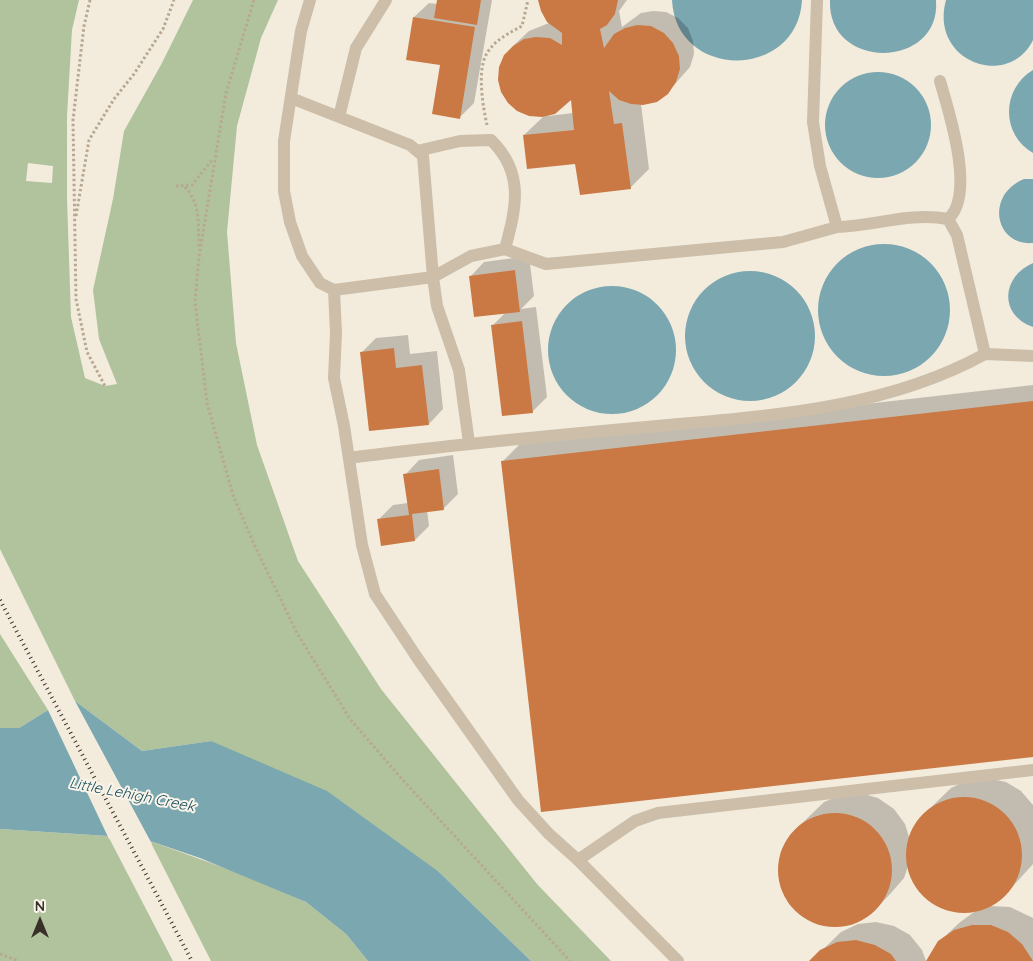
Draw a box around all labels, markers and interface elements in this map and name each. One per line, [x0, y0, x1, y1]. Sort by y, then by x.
water label: Little Lehigh Creek [68, 774, 196, 816]
north arrow [15, 896, 65, 946]
text: N [35, 897, 45, 915]

